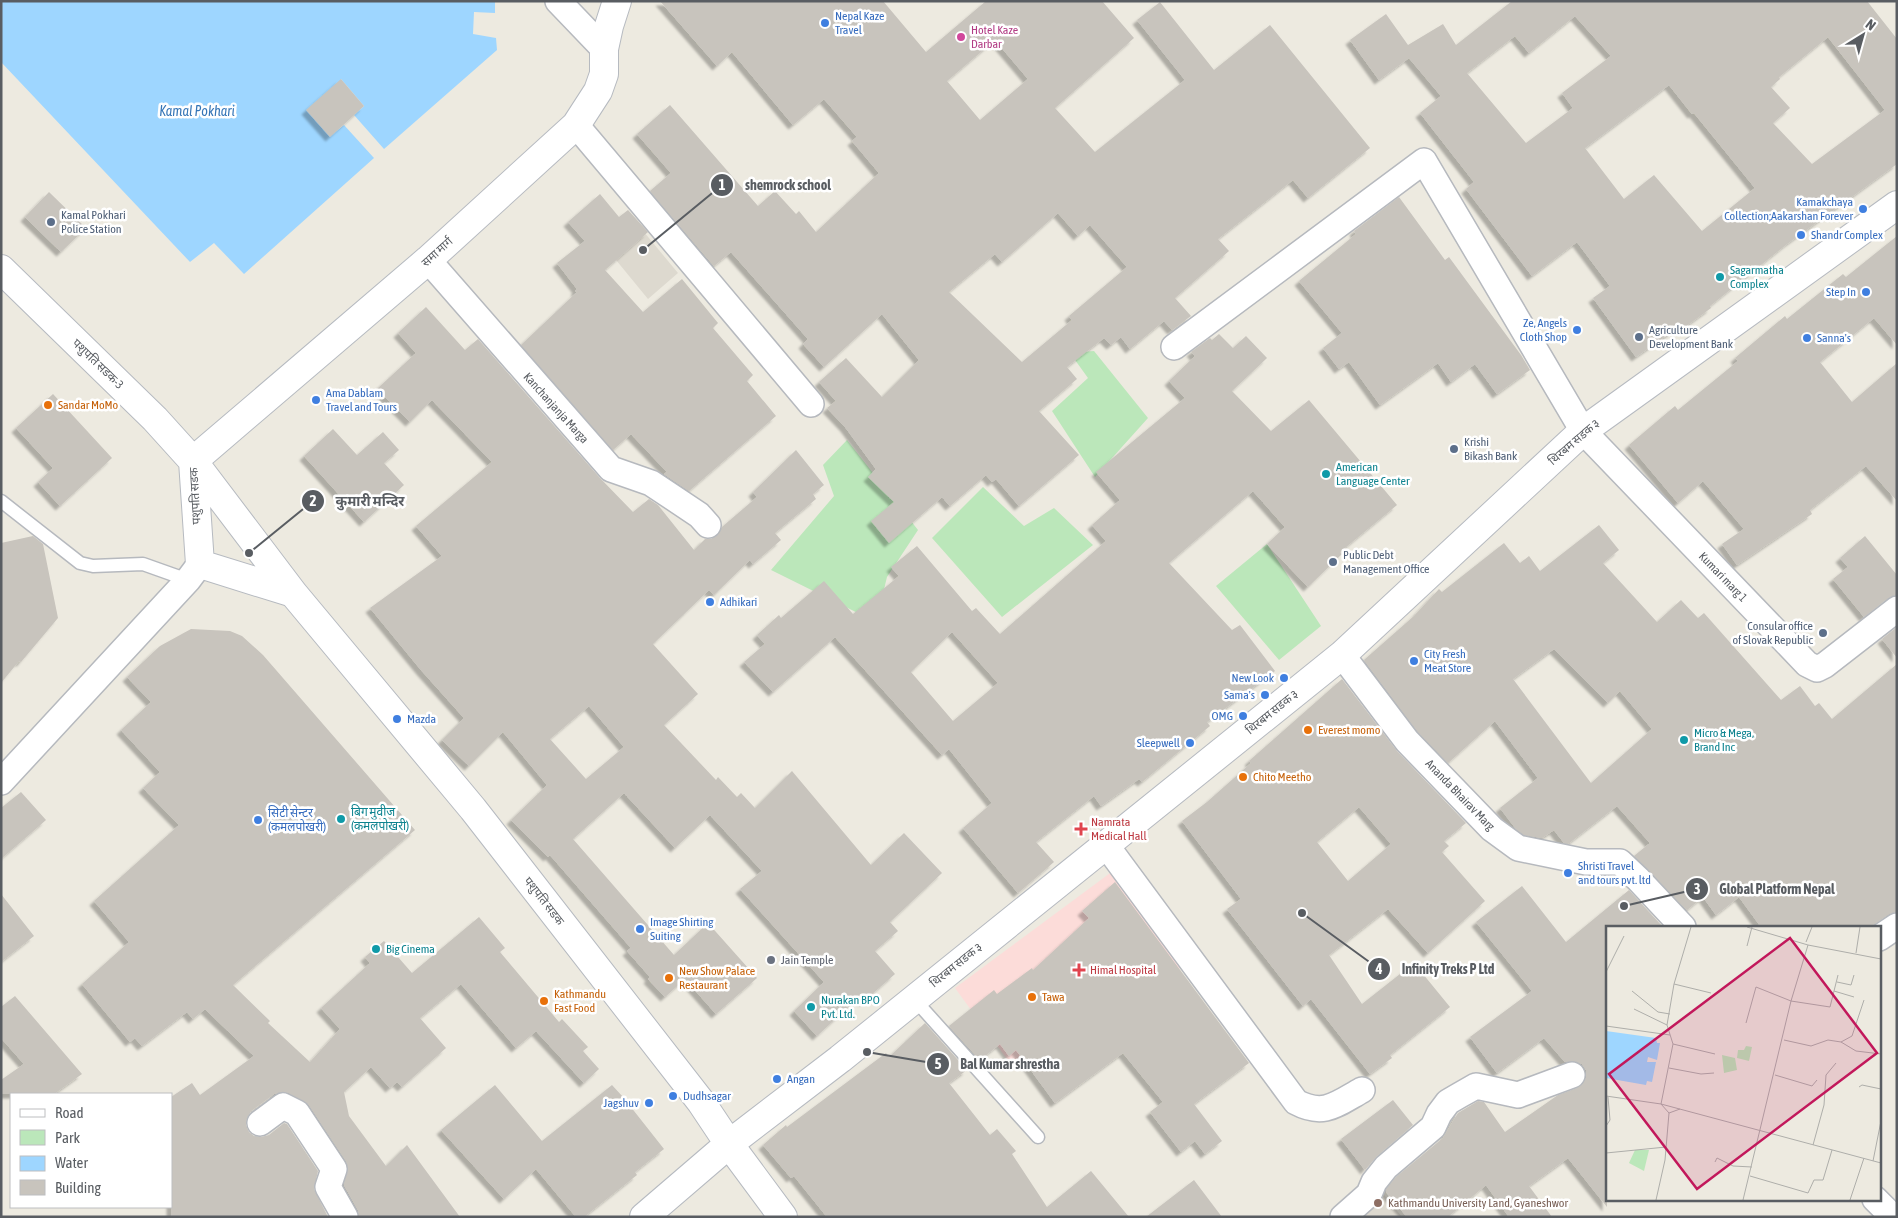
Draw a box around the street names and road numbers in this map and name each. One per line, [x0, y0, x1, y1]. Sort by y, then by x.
street label: समा मार्ग [419, 234, 456, 270]
street label: पशुपति सडक-3 [69, 335, 127, 393]
street label: Kanchanjanja Marga [521, 370, 591, 446]
street label: थिरबम सडक ३ [1545, 415, 1602, 468]
street label: पशुपति सडक [185, 466, 204, 525]
street label: Kumari marg 1 [1696, 549, 1750, 605]
street label: थिरबम सडक ३ [1242, 686, 1301, 737]
street label: Ananda Bhairav Marg [1423, 757, 1498, 834]
street label: पशुपति सडक [520, 874, 568, 929]
street label: थिरबम सडक ३ [926, 939, 985, 990]

